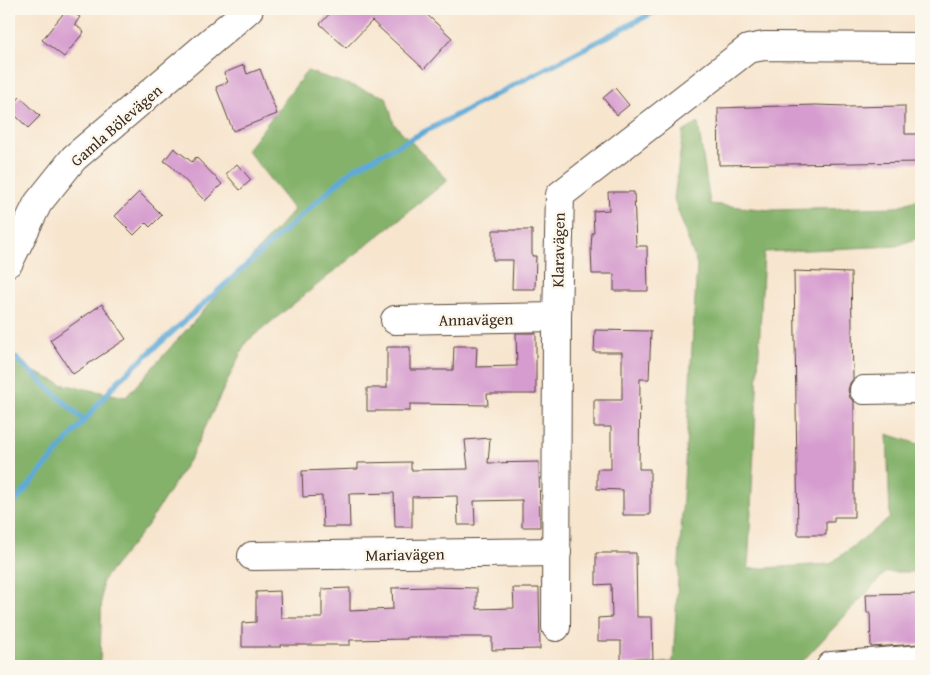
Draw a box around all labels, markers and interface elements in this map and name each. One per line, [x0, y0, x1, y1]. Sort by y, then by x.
street label: Gamla Bölevägen [65, 78, 167, 172]
street label: Klaravägen [545, 212, 571, 288]
street label: Annavägen [438, 306, 514, 332]
street label: Mariavägen [365, 541, 445, 567]

